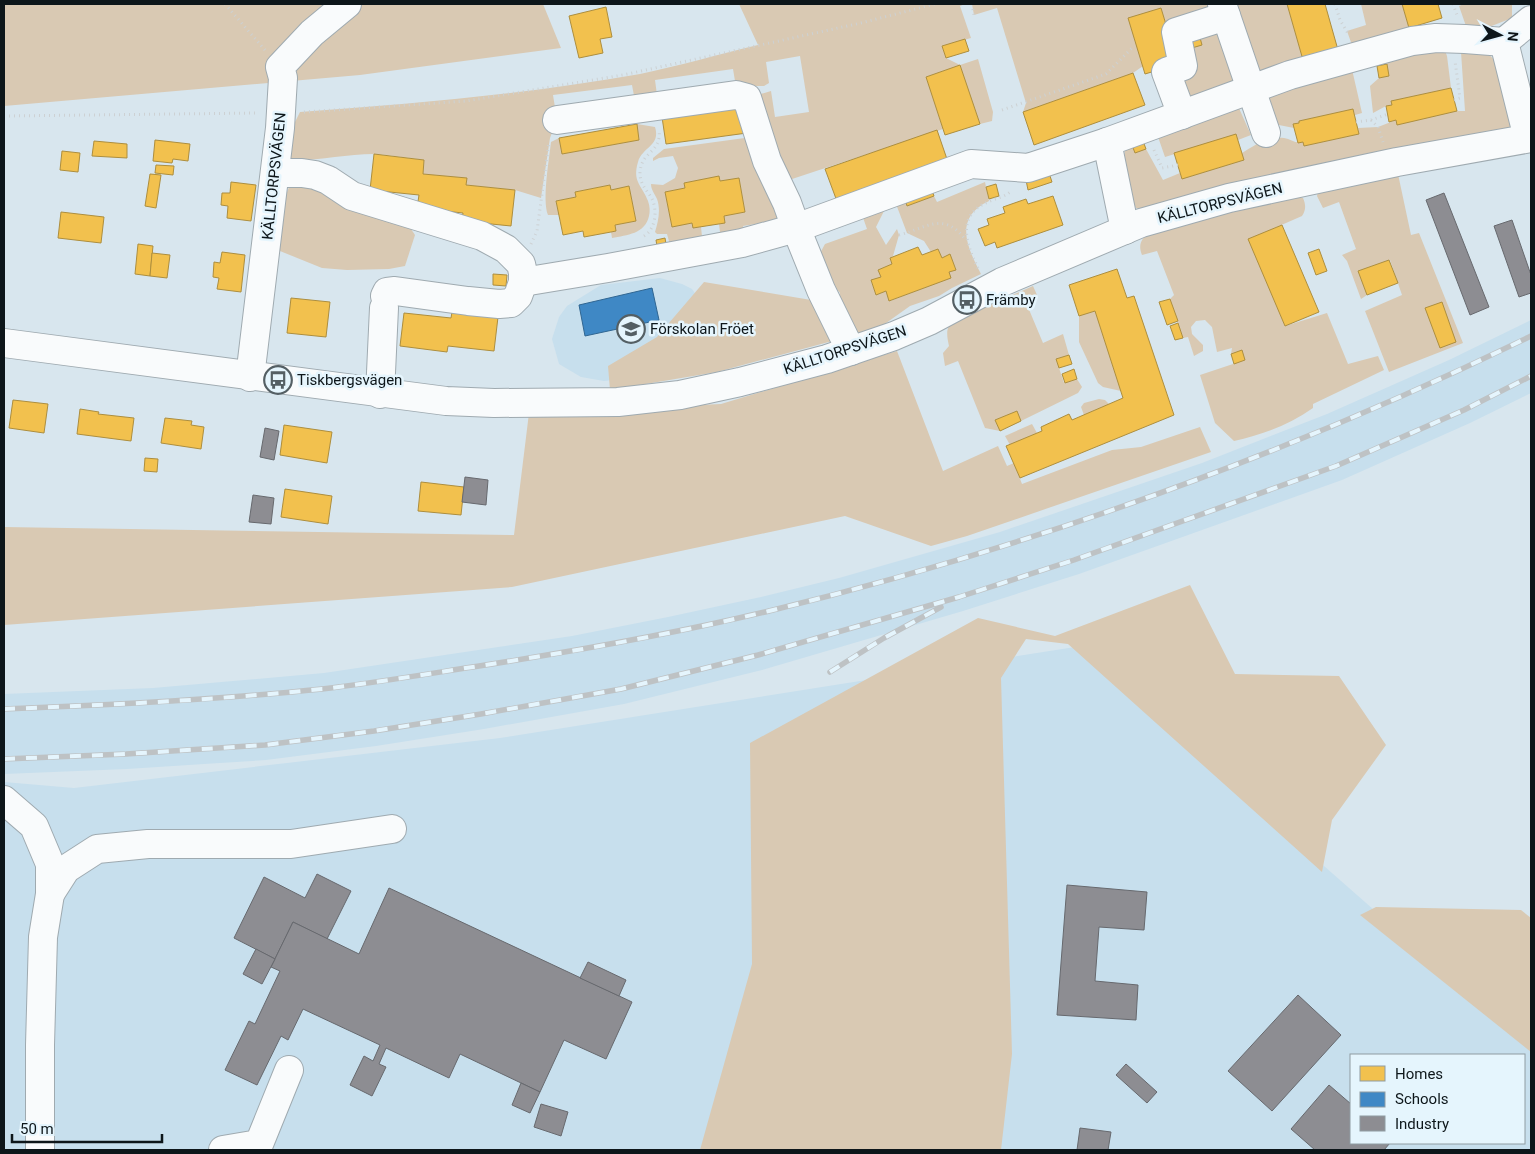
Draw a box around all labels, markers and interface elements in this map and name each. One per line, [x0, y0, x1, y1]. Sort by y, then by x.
north arrow [1475, 10, 1525, 60]
text: N [1504, 31, 1521, 42]
street label: KÄLLTORPSVÄGEN [258, 111, 290, 241]
street label: KÄLLTORPSVÄGEN [1156, 179, 1284, 227]
bus stop icon: Främby [952, 285, 982, 315]
place label: Främby [986, 291, 1036, 309]
school or university icon: Förskolan Fröet [616, 314, 646, 344]
place label: Förskolan Fröet [650, 320, 754, 338]
street label: KÄLLTORPSVÄGEN [781, 322, 909, 378]
bus stop icon: Tiskbergsvägen [263, 365, 293, 395]
place label: Tiskbergsvägen [297, 371, 402, 389]
legend [1350, 1054, 1525, 1144]
text: Homes [1395, 1065, 1443, 1083]
text: Schools [1395, 1090, 1449, 1108]
scale bar [12, 1112, 162, 1144]
text: Industry [1395, 1115, 1449, 1133]
text: 50 m [20, 1120, 54, 1138]

